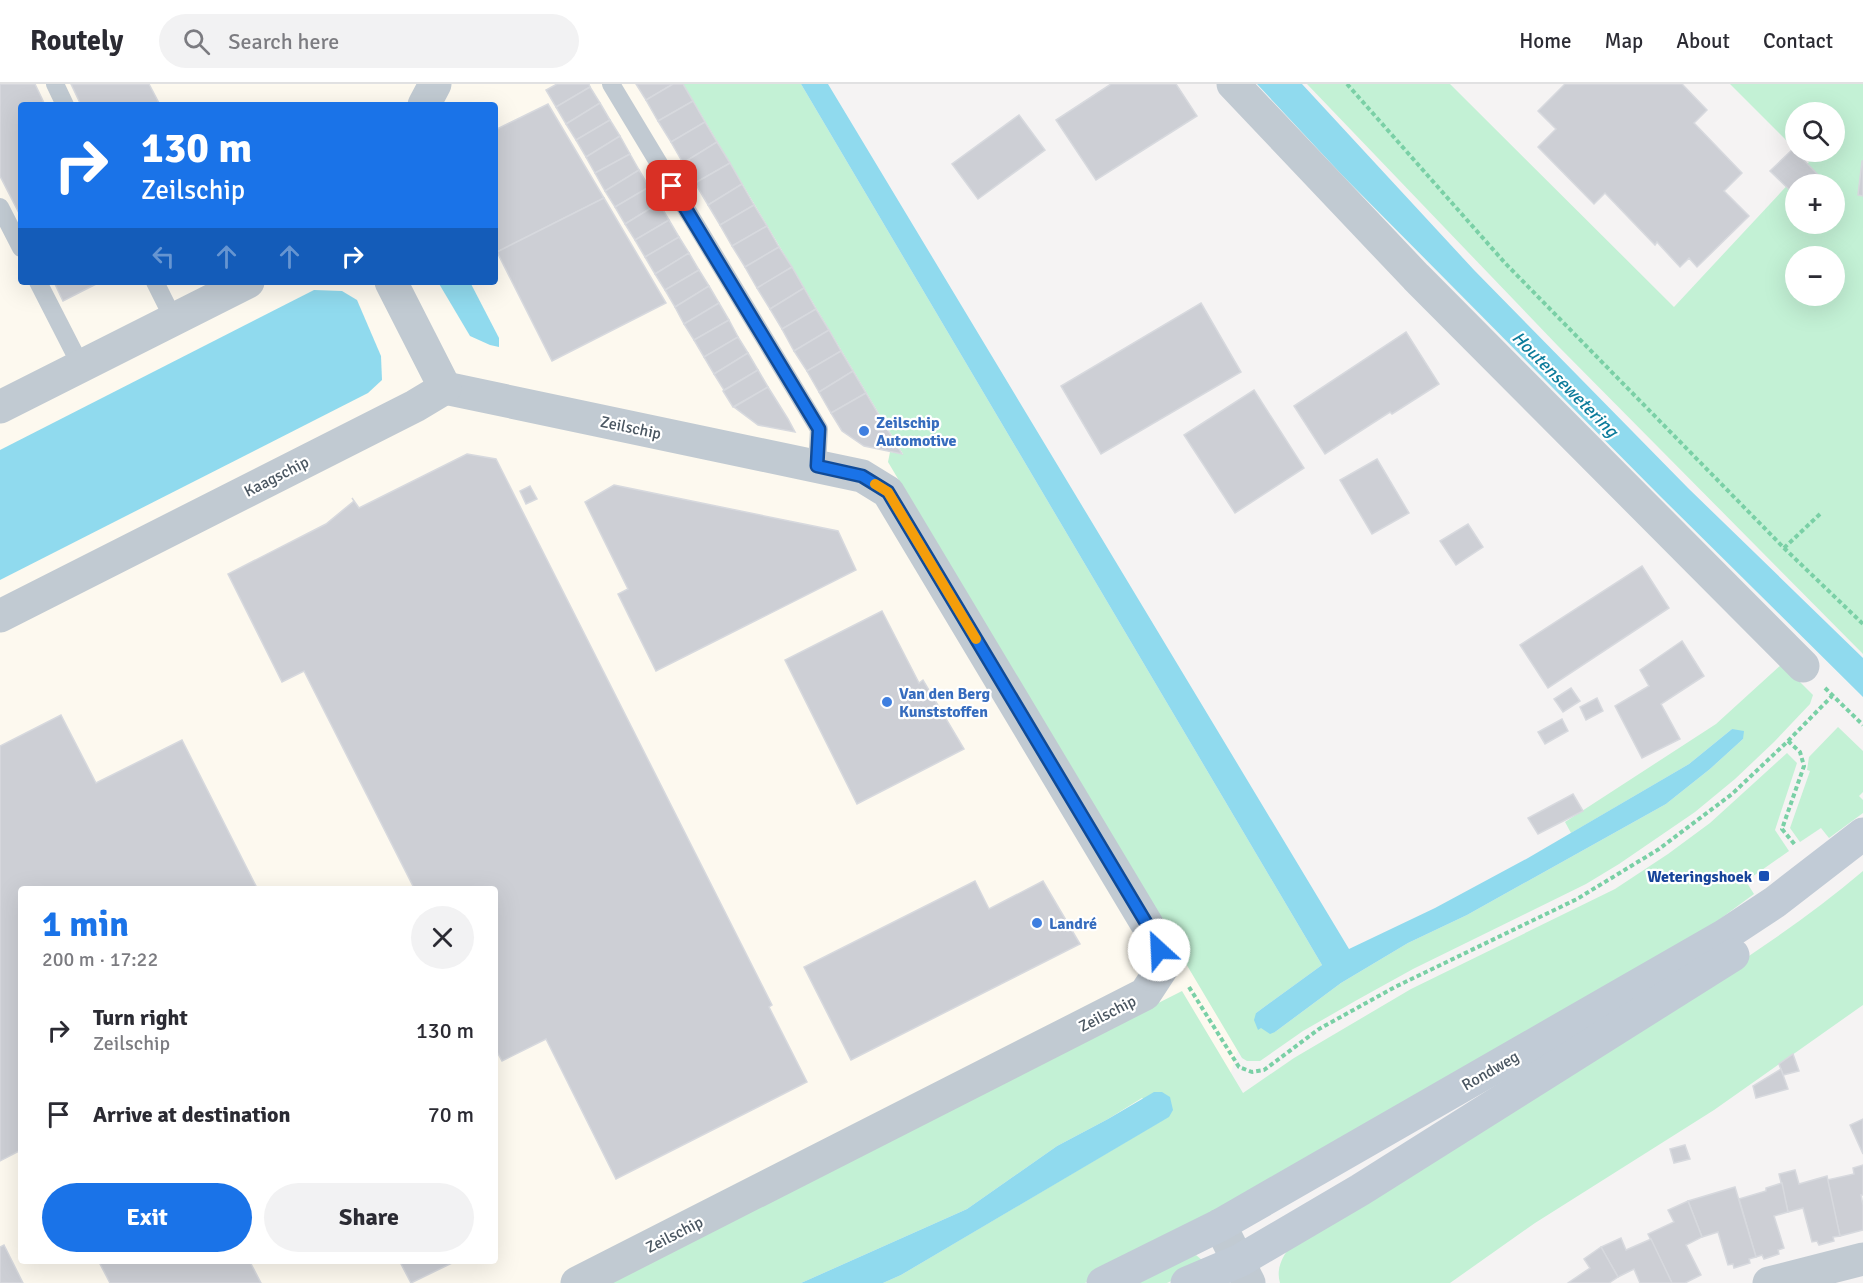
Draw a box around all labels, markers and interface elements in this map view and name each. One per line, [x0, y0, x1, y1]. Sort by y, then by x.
search box [159, 14, 579, 68]
text: Routely [30, 24, 123, 58]
icon: search [180, 25, 213, 58]
text: Search here [228, 28, 339, 55]
text: Home [1519, 28, 1572, 54]
text: Map [1605, 28, 1643, 54]
text: About [1676, 28, 1730, 54]
text: Contact [1763, 28, 1833, 54]
map controls [1785, 102, 1845, 306]
button: search [1785, 102, 1845, 162]
text: 130 m [141, 123, 252, 174]
icon: right [42, 126, 120, 204]
pin [646, 160, 697, 211]
icon: arrive [655, 169, 688, 202]
text: Zeilschip [141, 174, 245, 207]
button: + [1785, 174, 1845, 234]
icon: left [147, 240, 180, 273]
icon: ahead [210, 240, 243, 273]
icon: ahead [273, 240, 306, 273]
icon: right [336, 240, 369, 273]
button: − [1785, 246, 1845, 306]
water label: Houtensewetering [1507, 326, 1624, 443]
street label: Zeilschip [599, 412, 663, 444]
place label: Zeilschip Automotive [876, 413, 956, 451]
marker: Zeilschip Automotive [857, 424, 871, 438]
street label: Kaagschip [241, 452, 312, 502]
place label: Van den Berg Kunststoffen [899, 684, 990, 722]
marker: Van den Berg Kunststoffen [880, 695, 894, 709]
place label: Weteringshoek [1647, 867, 1753, 887]
marker: Weteringshoek [1757, 869, 1771, 883]
text: 1 min [42, 902, 129, 947]
button: close [411, 906, 474, 969]
place label: Landré [1049, 914, 1097, 934]
marker: Landré [1030, 916, 1044, 930]
position arrow [1127, 918, 1191, 982]
text: 200 m · 17:22 [42, 947, 158, 972]
street label: Zeilschip [1075, 991, 1139, 1037]
text: Turn right [93, 1004, 188, 1031]
icon: right [42, 1014, 75, 1047]
text: 130 m [416, 1017, 474, 1044]
text: Zeilschip [93, 1031, 170, 1056]
street label: Rondweg [1458, 1047, 1523, 1095]
icon: arrive [42, 1098, 75, 1131]
text: Arrive at destination [93, 1101, 290, 1128]
text: 70 m [428, 1101, 474, 1128]
button: Exit [42, 1183, 252, 1252]
button: Share [264, 1183, 474, 1252]
street label: Zeilschip [642, 1212, 706, 1258]

